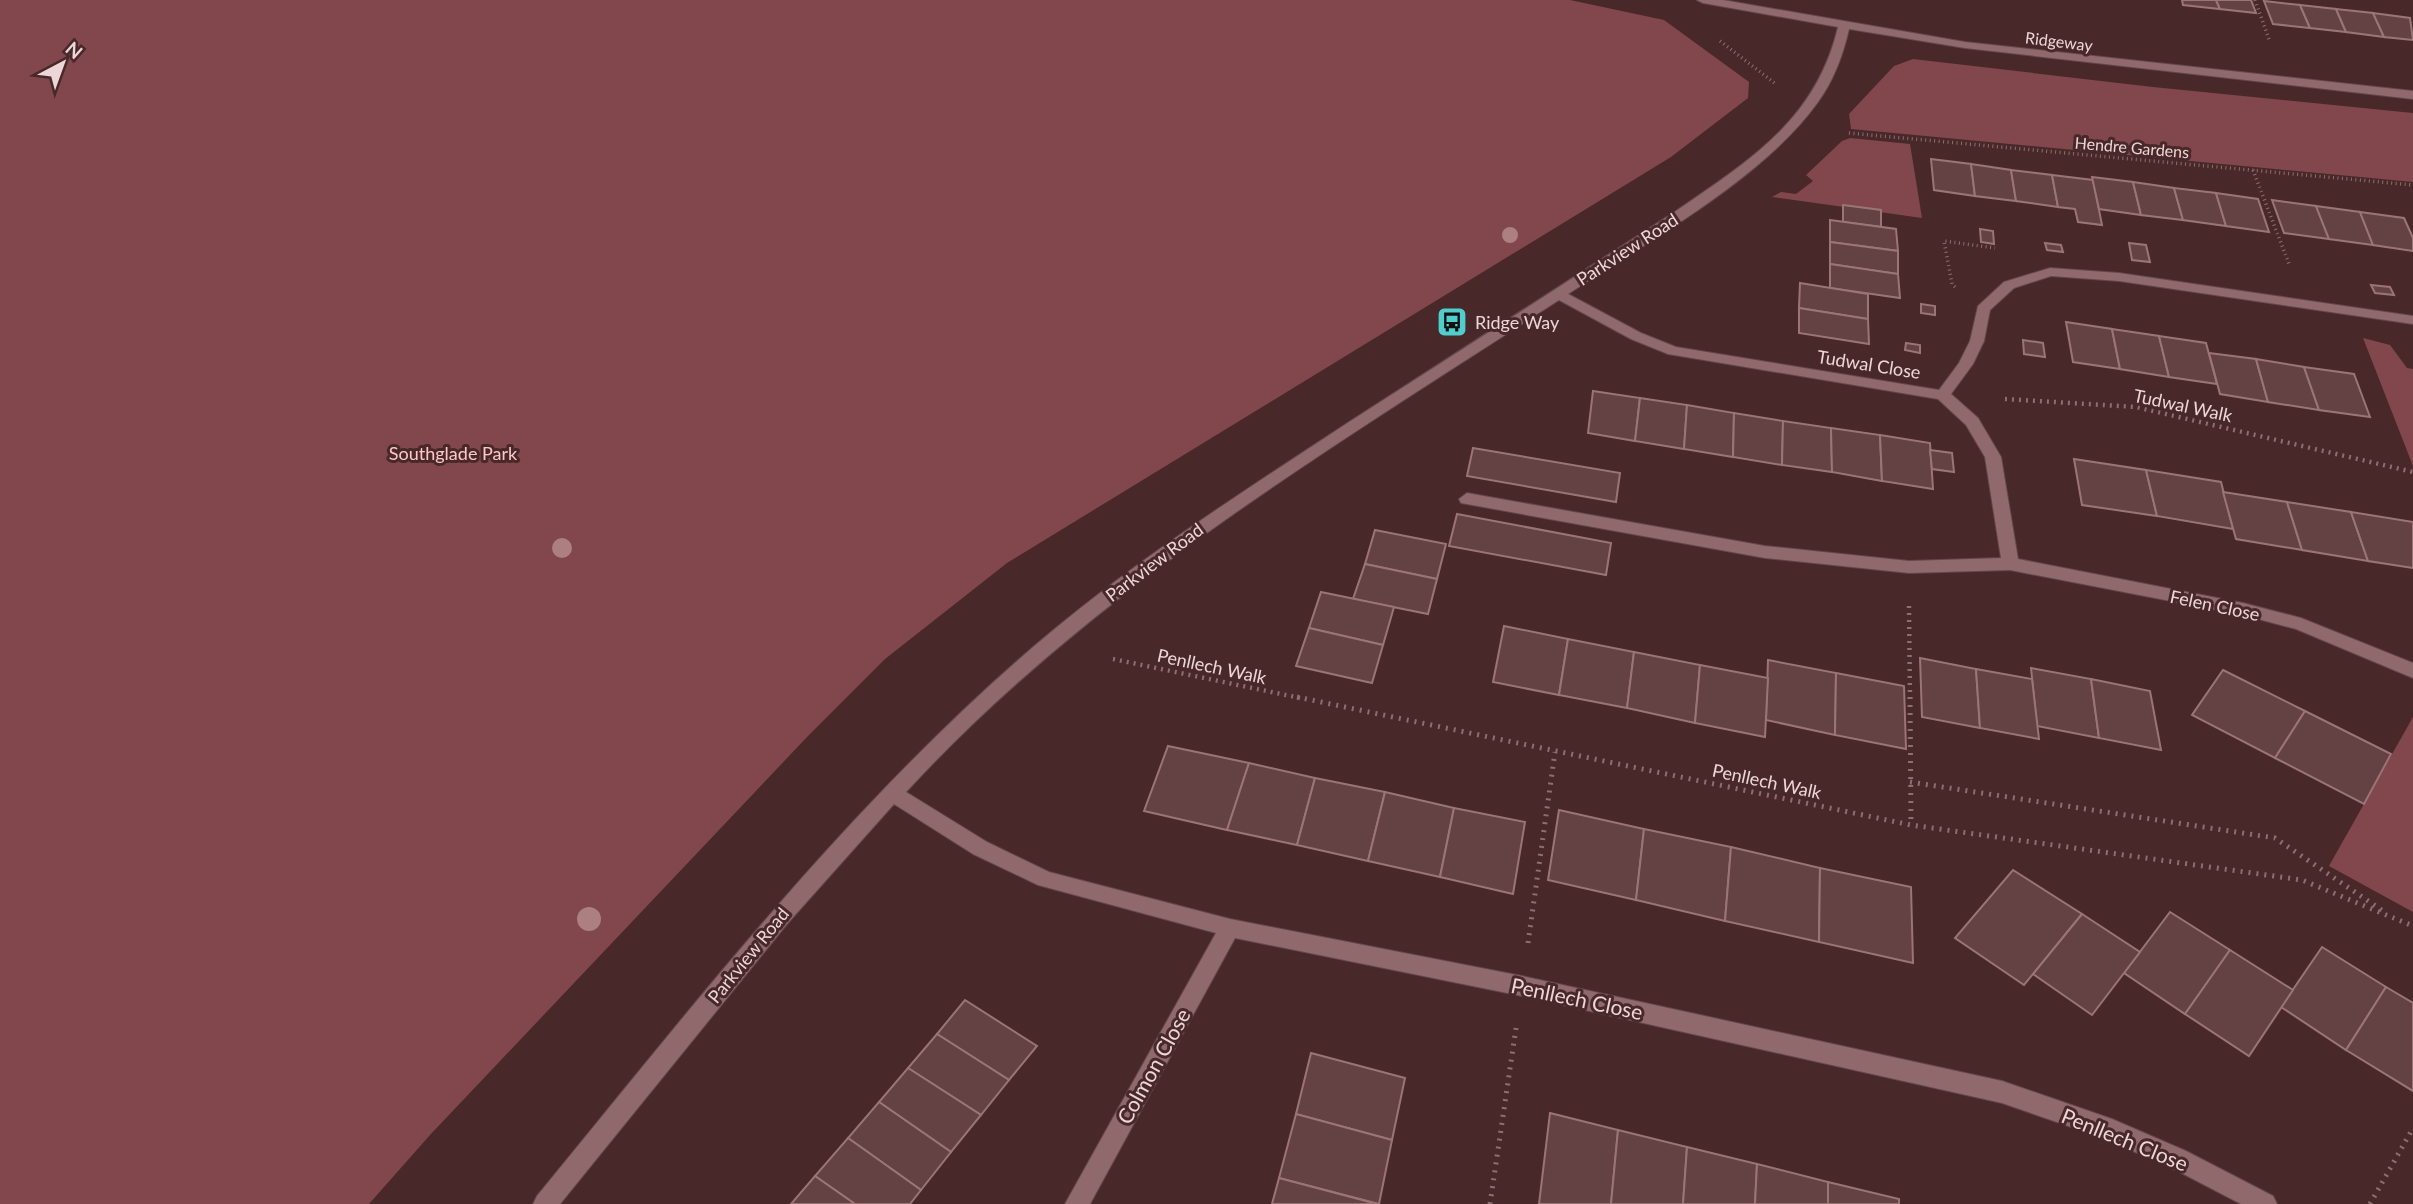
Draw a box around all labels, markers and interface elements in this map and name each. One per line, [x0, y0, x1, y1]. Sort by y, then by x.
street label: Ridgeway [2024, 27, 2095, 55]
north arrow [28, 28, 98, 98]
text: N [61, 36, 88, 63]
street label: Hendre Gardens [2074, 133, 2190, 161]
street label: Parkview Road [1572, 208, 1682, 290]
bus stop icon: Ridge Way [1435, 305, 1469, 339]
place label: Ridge Way [1475, 311, 1560, 333]
street label: Tudwal Close [1816, 345, 1922, 383]
street label: Tudwal Walk [2132, 384, 2235, 426]
park label: Southglade Park [389, 442, 518, 464]
street label: Parkview Road [1101, 518, 1207, 606]
street label: Felen Close [2168, 585, 2262, 625]
street label: Penllech Walk [1155, 644, 1269, 688]
street label: Penllech Walk [1710, 759, 1824, 803]
street label: Parkview Road [703, 903, 793, 1007]
street label: Penllech Close [1509, 972, 1645, 1024]
street label: Colmon Close [1111, 1004, 1195, 1128]
street label: Penllech Close [2058, 1102, 2192, 1176]

